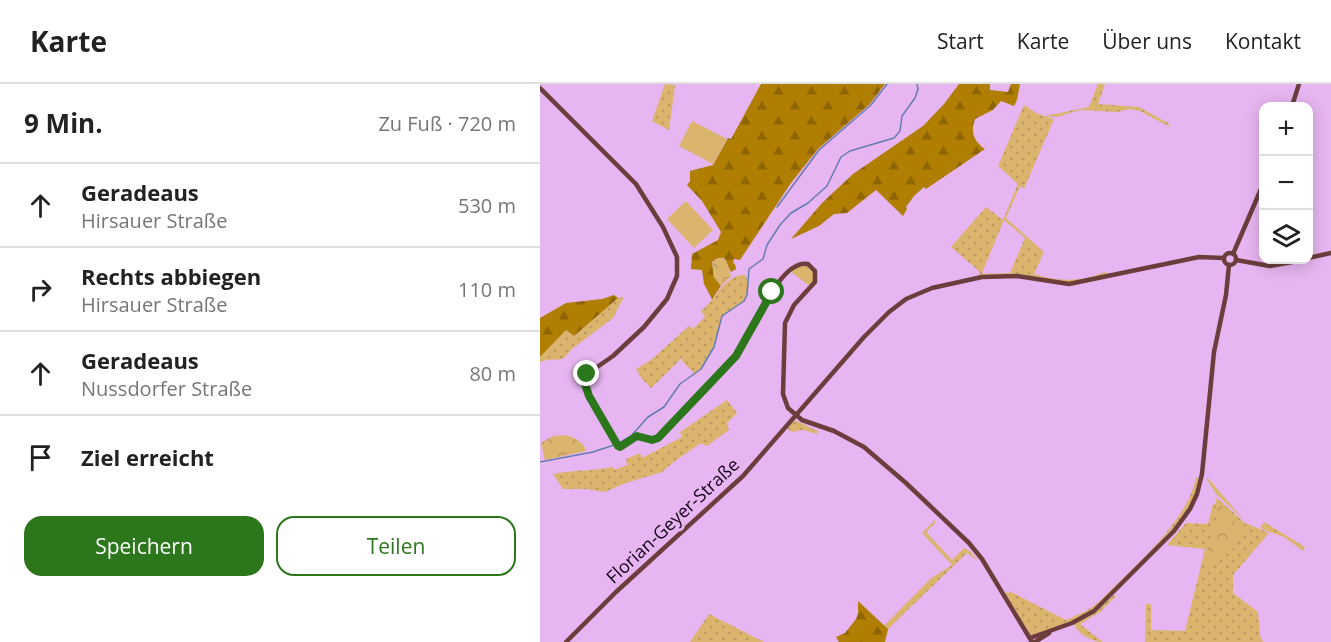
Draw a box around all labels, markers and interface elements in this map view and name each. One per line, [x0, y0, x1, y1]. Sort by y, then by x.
text: Karte [30, 22, 107, 60]
text: Start [937, 27, 984, 55]
text: Karte [1017, 27, 1069, 55]
text: Über uns [1102, 27, 1192, 55]
text: Kontakt [1225, 27, 1301, 55]
map controls [1259, 102, 1313, 264]
button: + [1259, 102, 1313, 156]
text: 9 Min. [24, 105, 103, 141]
text: Zu Fuß · 720 m [378, 110, 516, 137]
button: − [1259, 156, 1313, 210]
text: Geradeaus [81, 177, 199, 207]
icon: ahead [24, 189, 57, 222]
text: 530 m [458, 192, 516, 219]
text: Hirsauer Straße [81, 207, 228, 234]
button: layers [1259, 210, 1313, 264]
text: Rechts abbiegen [81, 261, 261, 291]
icon: right [24, 273, 57, 306]
text: 110 m [458, 276, 516, 303]
route start [758, 278, 784, 304]
text: Hirsauer Straße [81, 291, 228, 318]
text: Geradeaus [81, 345, 199, 375]
icon: ahead [24, 357, 57, 390]
text: 80 m [469, 360, 516, 387]
route end [573, 360, 599, 386]
text: Nussdorfer Straße [81, 375, 252, 402]
icon: arrive [24, 441, 57, 474]
text: Ziel erreicht [81, 442, 214, 472]
street label: Florian-Geyer-Straße [601, 452, 744, 588]
button: Speichern [24, 516, 264, 576]
button: Teilen [276, 516, 516, 576]

